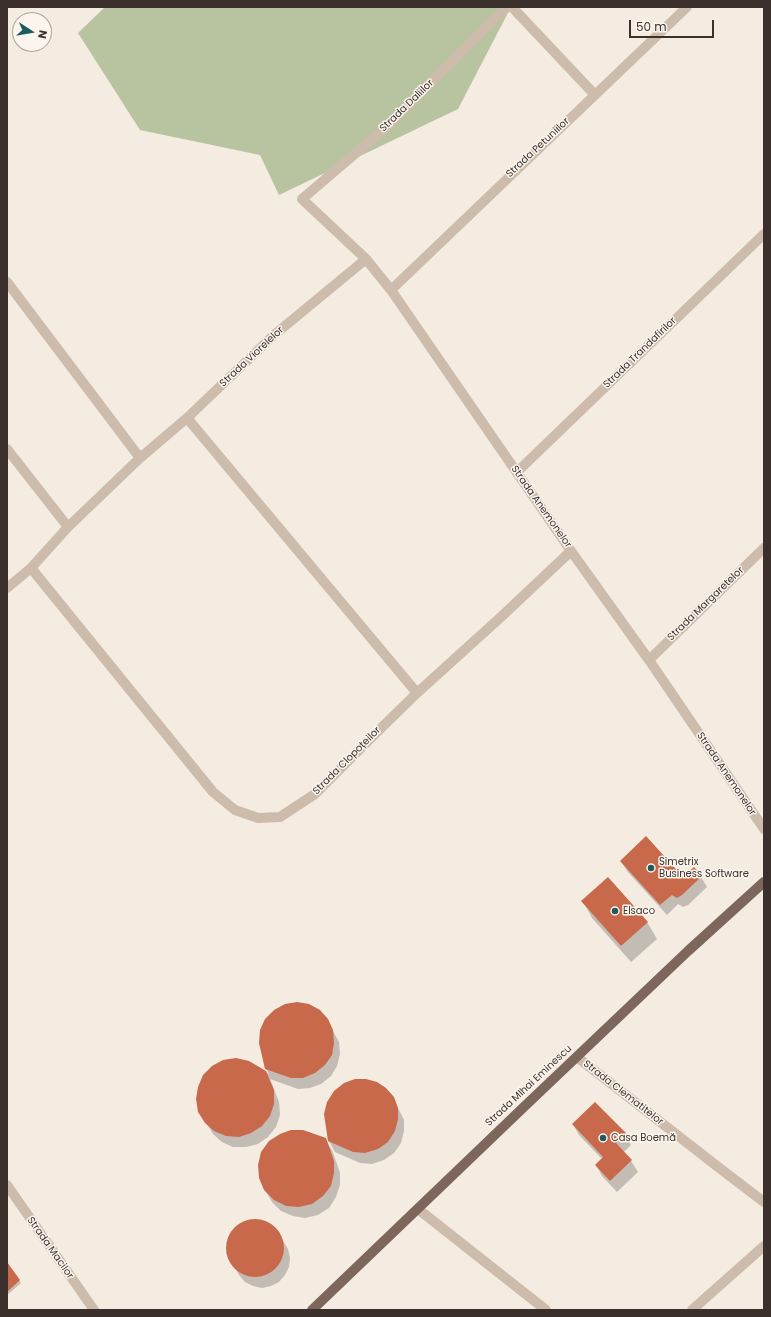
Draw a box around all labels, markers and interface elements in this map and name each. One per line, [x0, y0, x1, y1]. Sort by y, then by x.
north arrow [12, 12, 52, 52]
scale bar [631, 12, 716, 38]
text: 50 m [636, 18, 667, 35]
text: N [34, 29, 51, 40]
street label: Strada Daliilor [378, 77, 436, 135]
street label: Strada Petuniilor [504, 116, 572, 180]
street label: Strada Trandafirilor [601, 315, 679, 391]
street label: Strada Viorelelor [218, 324, 286, 390]
street label: Strada Anemonelor [508, 464, 574, 550]
street label: Strada Margaretelor [665, 565, 747, 643]
street label: Strada Clopoțeilor [311, 725, 383, 797]
street label: Strada Anemonelor [694, 730, 758, 818]
place label: Simetrix Business Software [659, 856, 749, 880]
marker: Simetrix Business Software [646, 863, 656, 873]
place label: Elsaco [623, 905, 655, 917]
marker: Elsaco [610, 906, 620, 916]
street label: Strada MIhai Eminescu [483, 1043, 575, 1129]
street label: Strada Clematitelor [581, 1058, 665, 1128]
place label: Casa Boemă [611, 1132, 676, 1144]
marker: Casa Boemă [598, 1133, 608, 1143]
street label: Strada Macilor [24, 1215, 76, 1281]

